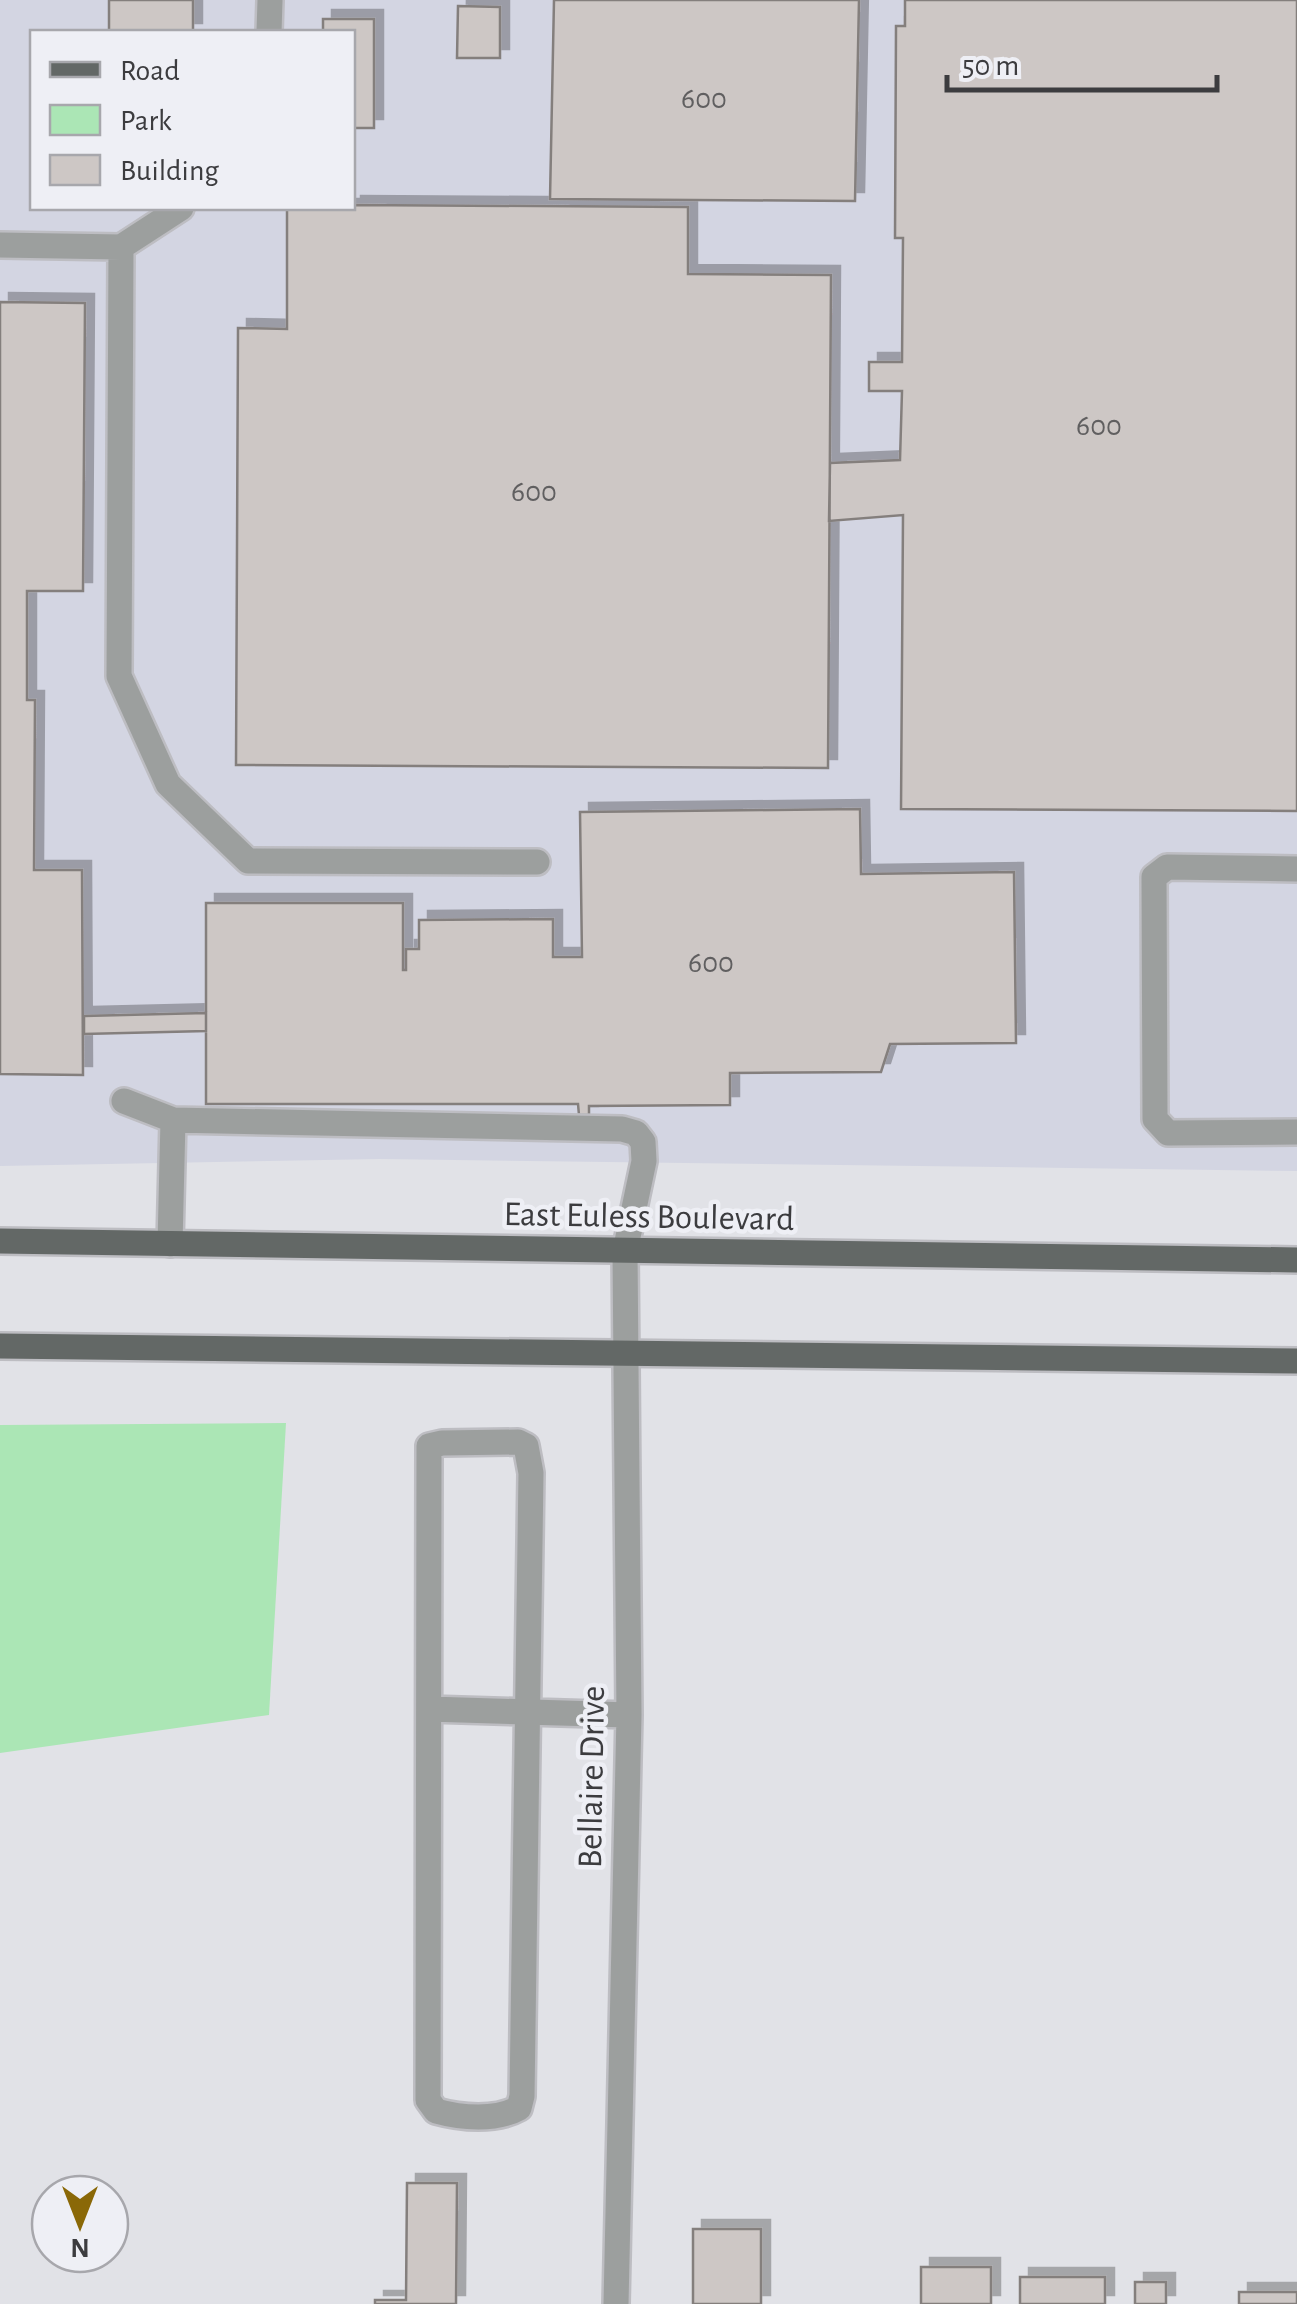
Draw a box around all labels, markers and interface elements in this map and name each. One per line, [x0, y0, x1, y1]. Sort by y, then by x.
legend [30, 30, 355, 210]
scale bar [947, 30, 1217, 92]
text: 50 m [962, 51, 1019, 81]
text: Road [120, 56, 180, 86]
house number: 600 [681, 84, 727, 114]
text: Park [120, 106, 172, 136]
text: Building [120, 156, 219, 186]
house number: 600 [1076, 411, 1122, 441]
house number: 600 [511, 477, 557, 507]
house number: 600 [688, 948, 734, 978]
street label: East Euless Boulevard [503, 1197, 795, 1237]
street label: Bellaire Drive [573, 1685, 611, 1869]
north arrow [30, 2174, 130, 2274]
text: N [70, 2233, 90, 2261]

